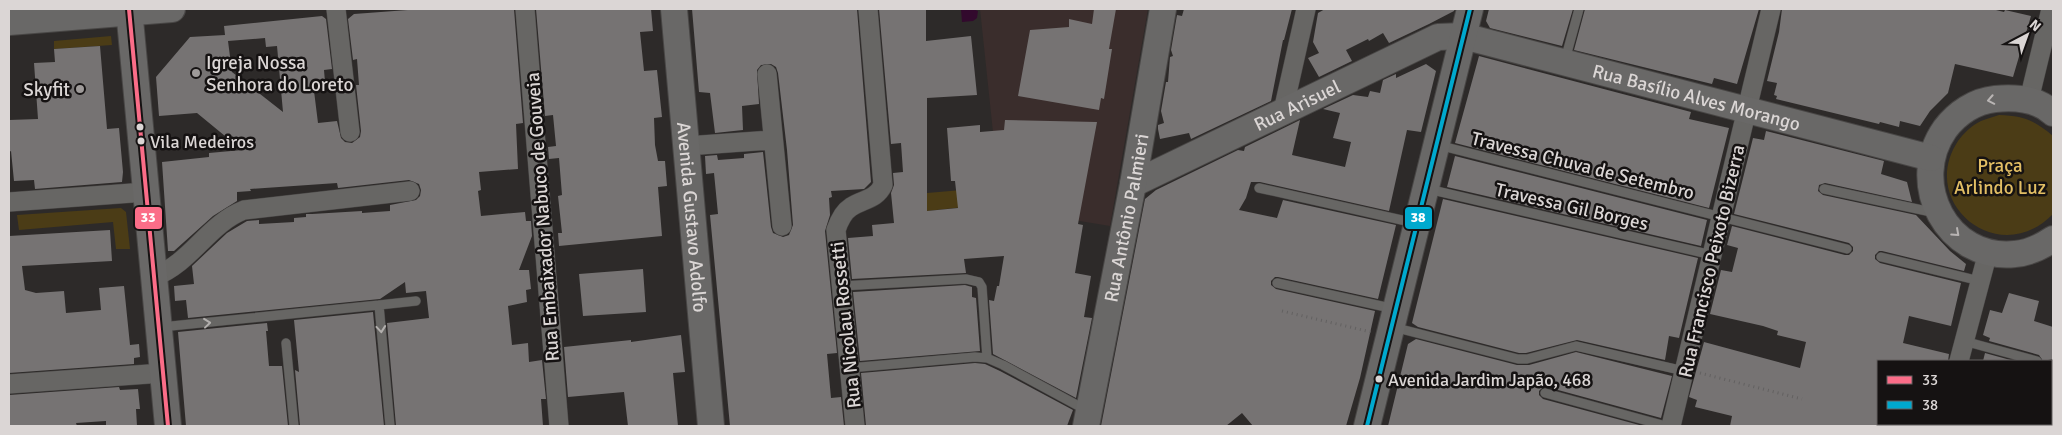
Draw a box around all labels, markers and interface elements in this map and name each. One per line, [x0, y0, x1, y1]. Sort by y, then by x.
north arrow [2002, 10, 2052, 60]
text: N [2026, 16, 2044, 35]
place label: Igreja Nossa Senhora do Loreto [206, 51, 353, 97]
street label: Rua Basílio Alves Morango [1590, 59, 1803, 136]
marker: Igreja Nossa Senhora do Loreto [190, 67, 202, 79]
street label: Rua Embaixador Nabuco de Gouveia [521, 72, 565, 362]
street label: Rua Arisuel [1250, 75, 1345, 137]
place label: Skyfit [23, 78, 70, 102]
marker: Skyfit [74, 83, 86, 95]
one-way arrow [1986, 94, 1995, 105]
street label: Avenida Gustavo Adolfo [671, 121, 712, 314]
unlabelled marker [135, 122, 145, 132]
street label: Travessa Chuva de Setembro [1469, 127, 1697, 205]
place label: Vila Medeiros [150, 131, 254, 153]
street label: Rua Antônio Palmieri [1099, 132, 1154, 304]
marker: Vila Medeiros [136, 136, 146, 146]
street label: Rua Francisco Peixoto Bizerra [1673, 142, 1750, 380]
park label: Praça Arlindo Luz [1954, 154, 2046, 200]
street label: Travessa Gil Borges [1493, 178, 1651, 236]
line badge: 33 [134, 206, 163, 230]
line badge: 38 [1404, 206, 1433, 230]
text: 33 [140, 209, 156, 226]
text: 38 [1410, 209, 1426, 226]
one-way arrow [1950, 227, 1959, 236]
street label: Rua Nicolau Rossetti [825, 240, 867, 409]
one-way arrow [204, 317, 212, 328]
one-way arrow [376, 325, 387, 333]
legend [1877, 360, 2052, 425]
place label: Avenida Jardim Japão, 468 [1388, 369, 1591, 391]
text: 33 [1922, 371, 1938, 389]
marker: Avenida Jardim Japão, 468 [1374, 374, 1384, 384]
text: 38 [1922, 396, 1938, 414]

